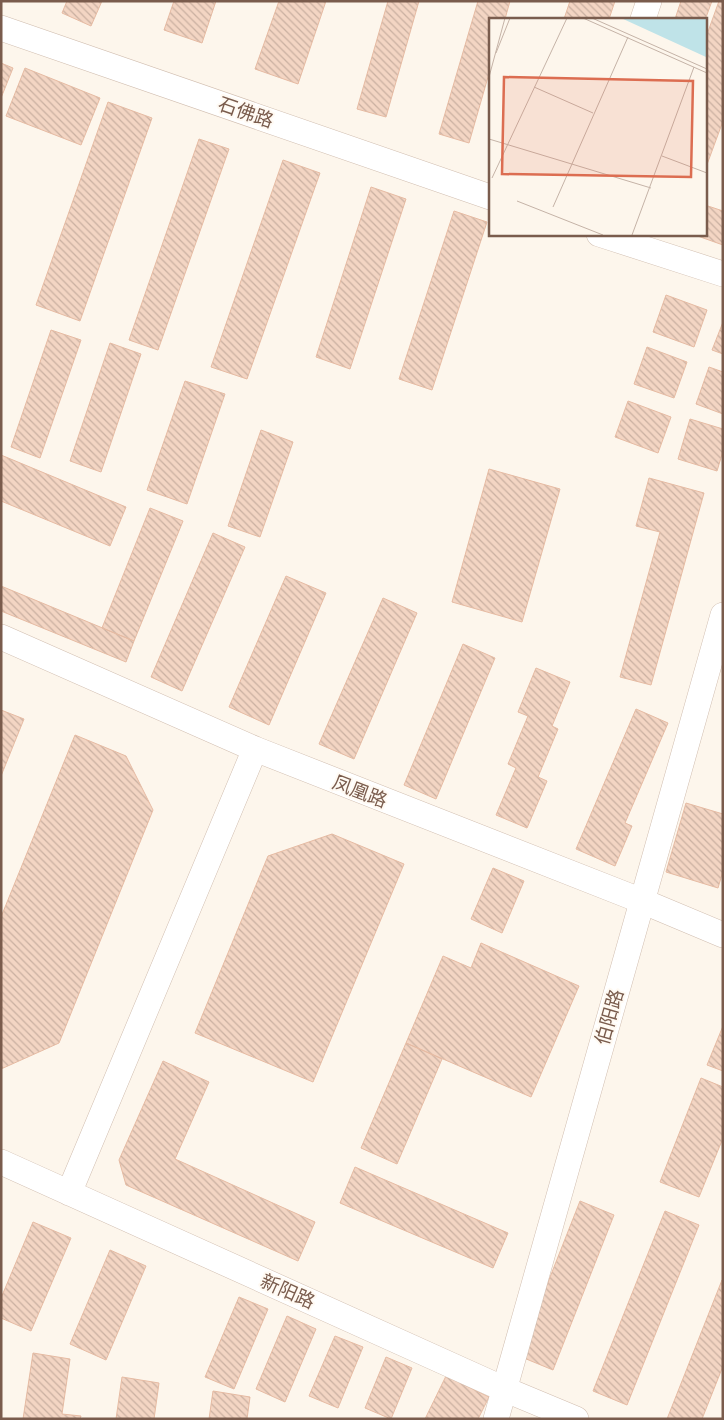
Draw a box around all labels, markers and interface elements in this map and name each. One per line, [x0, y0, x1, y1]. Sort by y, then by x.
inset map [489, 18, 706, 235]
street label: 石佛路 [215, 92, 277, 133]
street label: 凤凰路 [329, 771, 391, 812]
street label: 伯阳路 [591, 987, 628, 1048]
street label: 新阳路 [257, 1269, 319, 1314]

